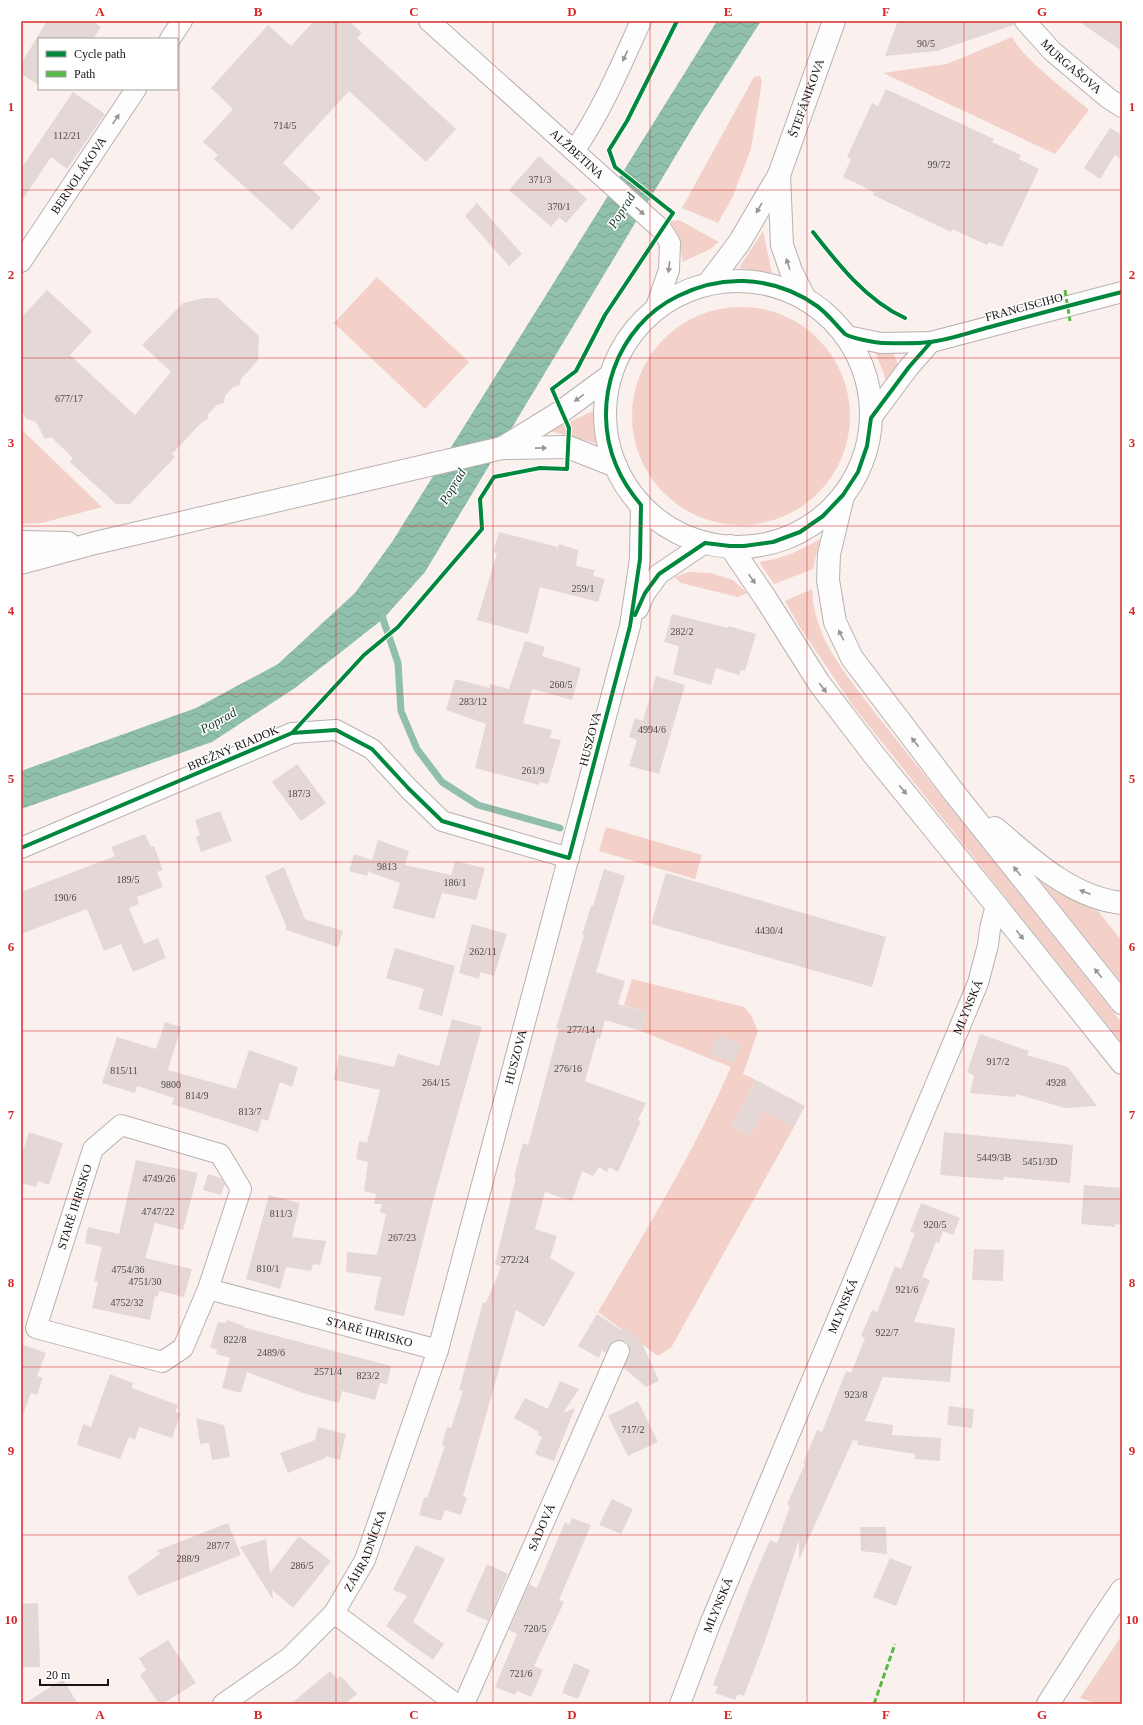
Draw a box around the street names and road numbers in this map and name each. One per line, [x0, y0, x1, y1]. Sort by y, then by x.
street label: MURGAŠOVA [1038, 36, 1105, 97]
street label: ŠTEFÁNIKOVA [786, 57, 827, 139]
street label: ALŽBETINA [547, 126, 607, 182]
street label: BERNOLÁKOVA [48, 134, 109, 217]
street label: FRANCISCIHO [984, 290, 1065, 324]
street label: HUSZOVA [576, 710, 604, 768]
street label: BREŽNÝ RIADOK [185, 722, 281, 774]
street label: MLYNSKÁ [950, 977, 986, 1037]
street label: HUSZOVA [502, 1028, 530, 1086]
street label: STARÉ IHRISKO [54, 1162, 95, 1251]
street label: MLYNSKÁ [825, 1276, 861, 1336]
street label: STARÉ IHRISKO [325, 1314, 415, 1350]
street label: SADOVÁ [525, 1501, 558, 1553]
street label: ZÁHRADNÍCKA [341, 1508, 389, 1594]
street label: MLYNSKÁ [700, 1575, 736, 1634]

